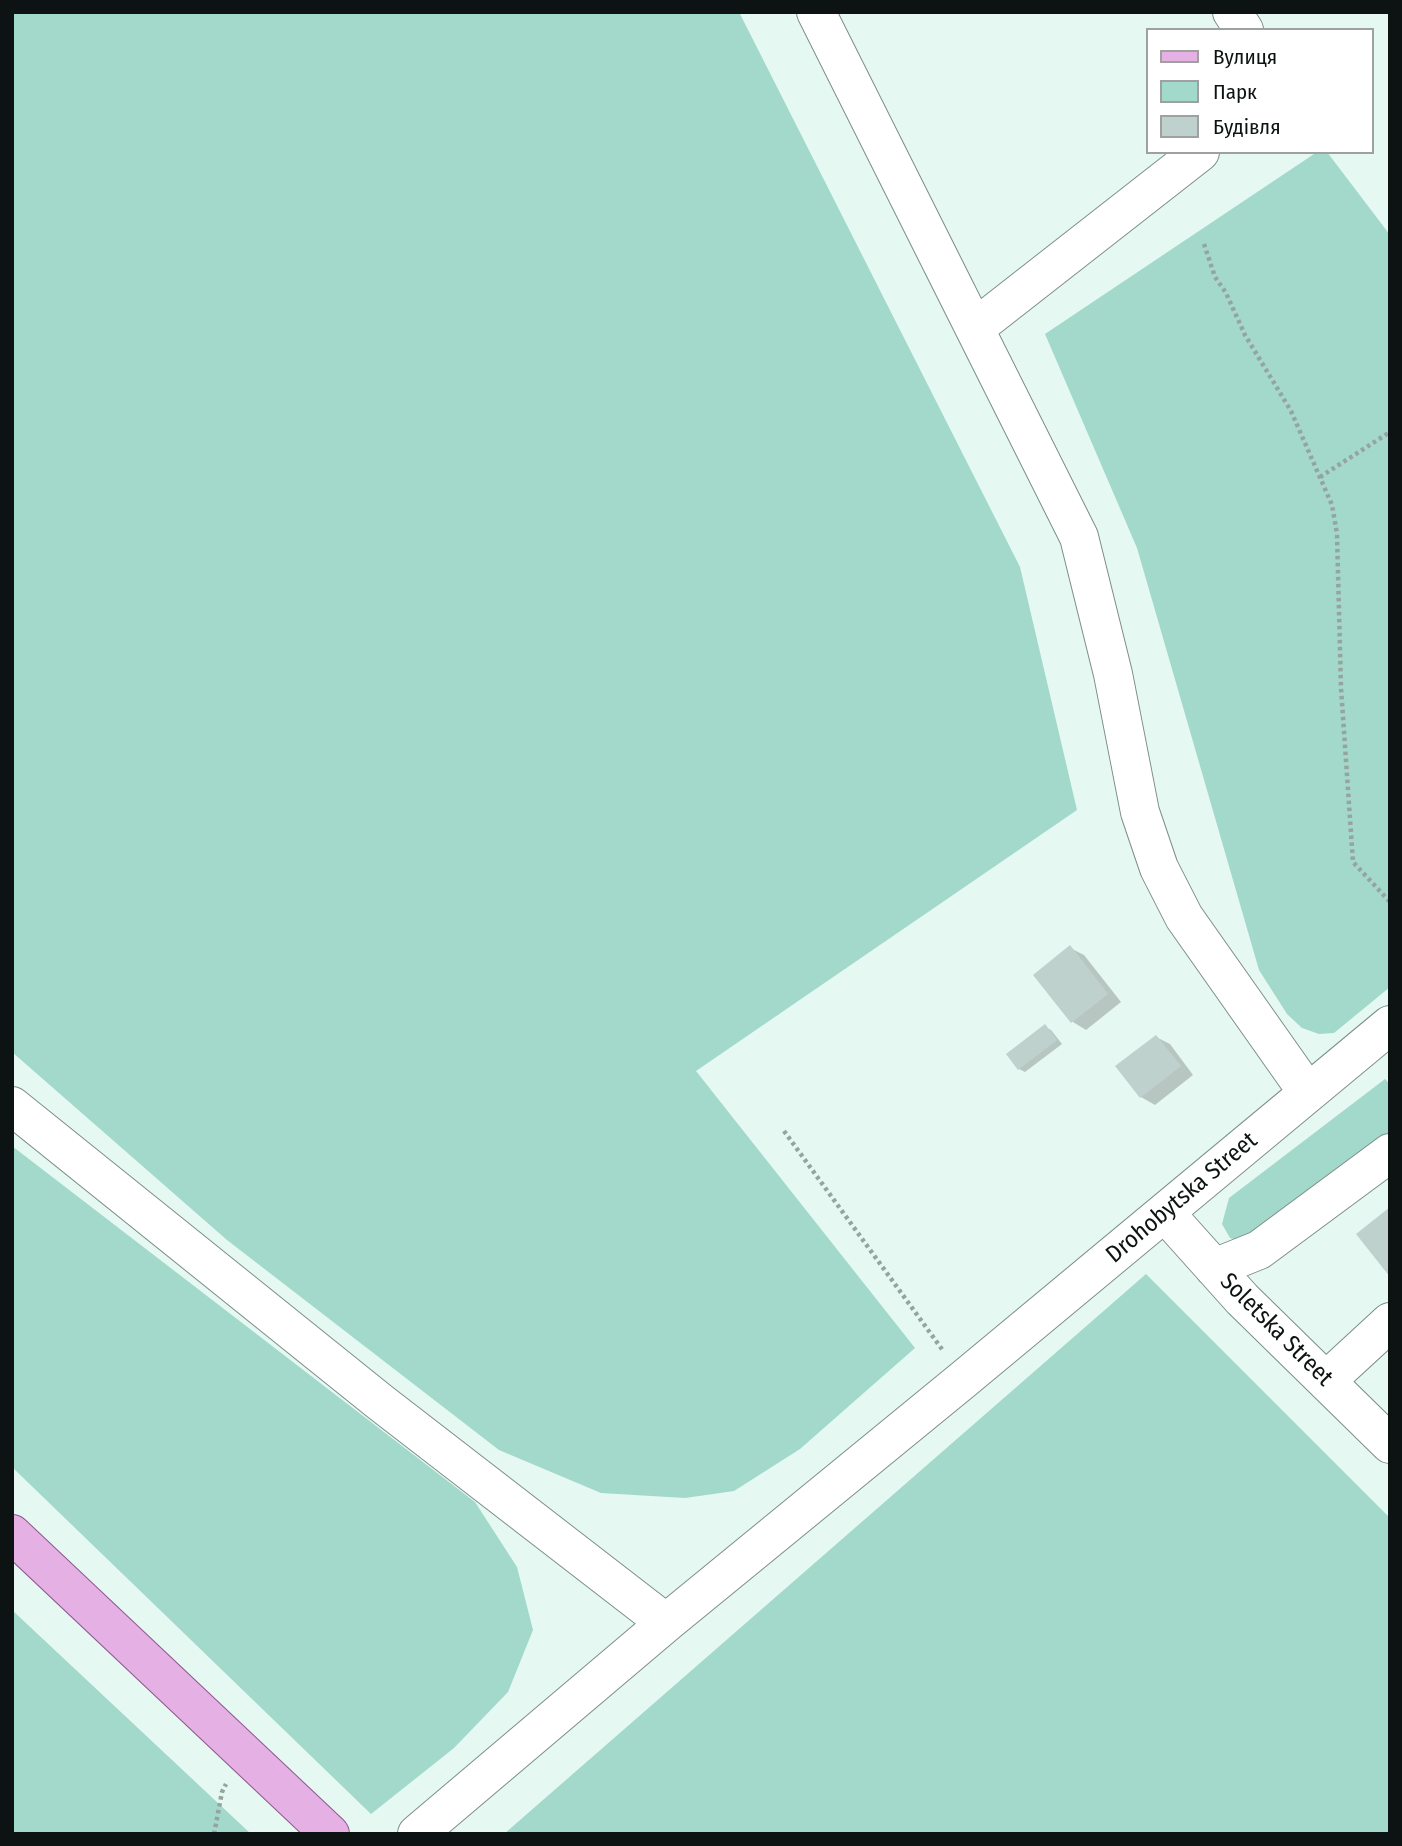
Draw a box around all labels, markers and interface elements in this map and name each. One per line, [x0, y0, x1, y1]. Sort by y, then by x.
legend [1146, 28, 1374, 154]
text: Вулиця [1213, 44, 1277, 70]
text: Парк [1213, 79, 1257, 105]
text: Будівля [1213, 114, 1281, 140]
street label: Drohobytska Street [1101, 1126, 1263, 1270]
street label: Soletska Street [1214, 1268, 1338, 1392]

